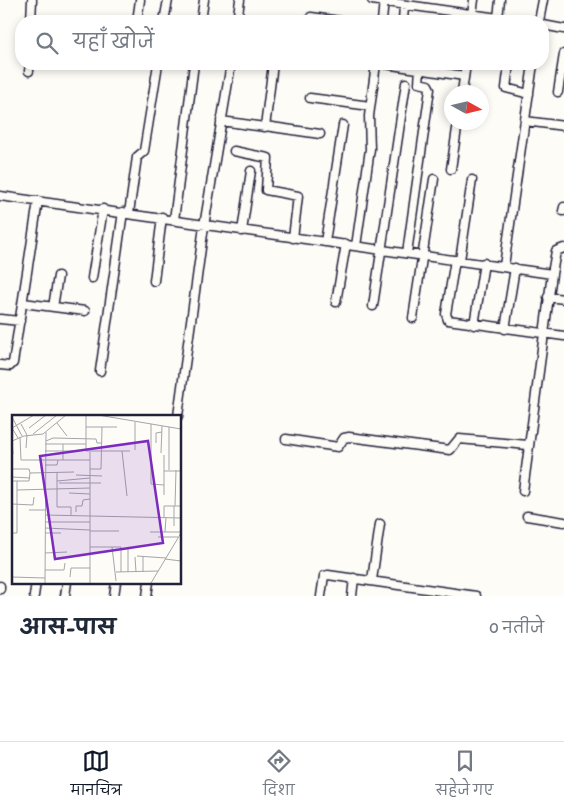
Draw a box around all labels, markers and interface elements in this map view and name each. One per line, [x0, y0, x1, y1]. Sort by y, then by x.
search box [15, 15, 549, 70]
icon: search [33, 29, 61, 57]
text: यहाँ खोजें [73, 30, 154, 53]
north arrow [444, 85, 489, 130]
inset map [12, 415, 181, 584]
text: आस-पास [20, 614, 116, 639]
text: 0 नतीजे [489, 618, 544, 637]
tab: मानचित्र [71, 747, 122, 806]
tab: दिशा [263, 747, 295, 806]
tab: सहेजे गए [436, 747, 493, 806]

